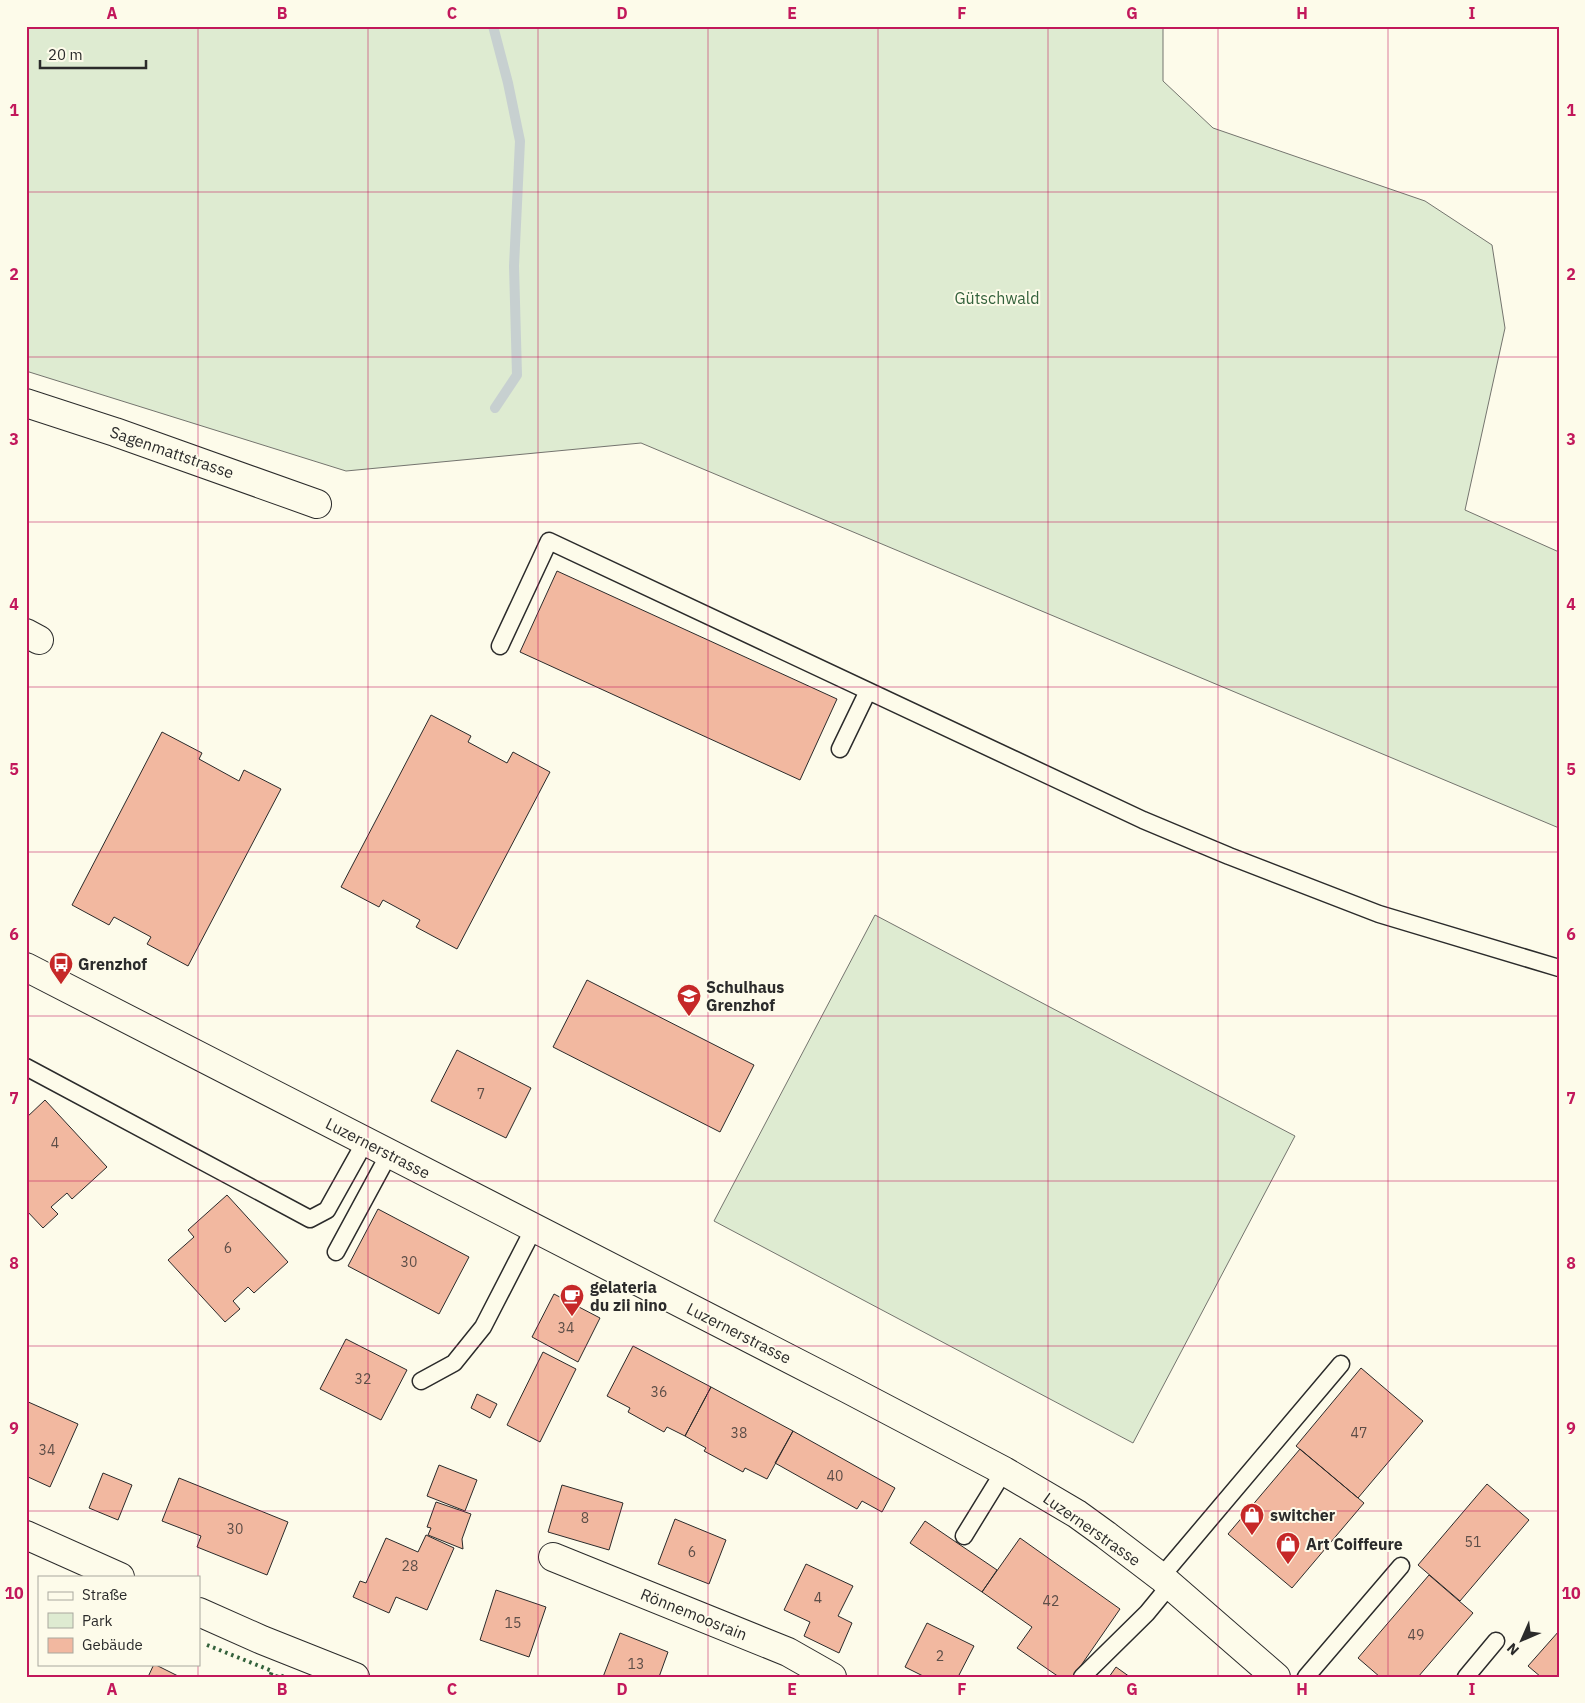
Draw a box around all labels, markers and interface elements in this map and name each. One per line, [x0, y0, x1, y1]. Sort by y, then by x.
text: A [107, 3, 118, 23]
text: B [277, 3, 288, 23]
text: C [447, 3, 457, 23]
text: D [616, 3, 628, 23]
text: E [787, 3, 797, 23]
text: F [957, 3, 967, 23]
text: G [1126, 3, 1138, 23]
text: H [1296, 3, 1308, 23]
text: I [1469, 3, 1476, 23]
scale bar [40, 38, 146, 70]
text: 20 m [48, 45, 83, 64]
text: 1 [9, 100, 19, 120]
text: 1 [1566, 100, 1576, 120]
text: 2 [9, 264, 19, 284]
text: 2 [1566, 264, 1576, 284]
park label: Gütschwald [955, 288, 1040, 308]
street label: Sagenmattstrasse [107, 421, 237, 483]
text: 3 [9, 429, 19, 449]
text: 3 [1566, 429, 1576, 449]
text: 4 [9, 594, 19, 614]
text: 4 [1566, 594, 1576, 614]
text: 5 [9, 759, 19, 779]
text: 5 [1566, 759, 1576, 779]
text: 6 [9, 924, 19, 944]
text: 6 [1566, 924, 1576, 944]
bus stop icon: Grenzhof [48, 951, 74, 985]
place label: Grenzhof [78, 954, 147, 974]
place label: Schulhaus Grenzhof [706, 977, 784, 1015]
school or university icon: Schulhaus Grenzhof [676, 983, 702, 1017]
house number: 7 [477, 1085, 485, 1103]
text: 7 [9, 1088, 19, 1108]
text: 7 [1566, 1088, 1576, 1108]
street label: Luzernerstrasse [322, 1113, 434, 1183]
house number: 4 [51, 1134, 59, 1152]
house number: 6 [224, 1239, 232, 1257]
text: 8 [9, 1253, 19, 1273]
house number: 30 [401, 1253, 417, 1271]
text: 8 [1566, 1253, 1576, 1273]
place label: gelateria du zii nino [590, 1277, 667, 1315]
cafe icon: gelateria du zii nino [559, 1283, 585, 1317]
street label: Luzernerstrasse [683, 1298, 795, 1368]
house number: 34 [558, 1319, 574, 1337]
house number: 32 [355, 1370, 371, 1388]
house number: 36 [651, 1383, 667, 1401]
text: 9 [9, 1418, 19, 1438]
text: 9 [1566, 1418, 1576, 1438]
house number: 38 [731, 1424, 747, 1442]
house number: 47 [1351, 1424, 1367, 1442]
house number: 34 [39, 1441, 55, 1459]
house number: 40 [827, 1467, 843, 1485]
street label: Luzernerstrasse [1039, 1488, 1145, 1570]
shop icon: switcher [1239, 1502, 1265, 1536]
place label: switcher [1270, 1505, 1336, 1525]
house number: 8 [581, 1509, 589, 1527]
house number: 30 [227, 1520, 243, 1538]
shop icon: Art Coiffeure [1275, 1531, 1301, 1565]
house number: 51 [1465, 1533, 1481, 1551]
place label: Art Coiffeure [1306, 1534, 1403, 1554]
house number: 6 [688, 1543, 696, 1561]
house number: 28 [402, 1557, 418, 1575]
legend [38, 1576, 200, 1666]
text: 10 [4, 1583, 24, 1603]
text: 10 [1561, 1583, 1581, 1603]
street label: Rönnemoosrain [638, 1584, 750, 1644]
text: Straße [82, 1585, 127, 1604]
house number: 4 [814, 1589, 822, 1607]
house number: 42 [1043, 1592, 1059, 1610]
text: Park [82, 1611, 112, 1630]
house number: 15 [505, 1614, 521, 1632]
north arrow [1498, 1616, 1548, 1666]
house number: 49 [1408, 1626, 1424, 1644]
text: Gebäude [82, 1635, 143, 1654]
text: N [1503, 1639, 1523, 1659]
house number: 2 [936, 1647, 944, 1665]
house number: 13 [628, 1655, 644, 1673]
text: A [107, 1679, 118, 1699]
text: B [277, 1679, 288, 1699]
text: C [447, 1679, 457, 1699]
text: D [616, 1679, 628, 1699]
text: E [787, 1679, 797, 1699]
text: F [957, 1679, 967, 1699]
text: G [1126, 1679, 1138, 1699]
text: H [1296, 1679, 1308, 1699]
text: I [1469, 1679, 1476, 1699]

